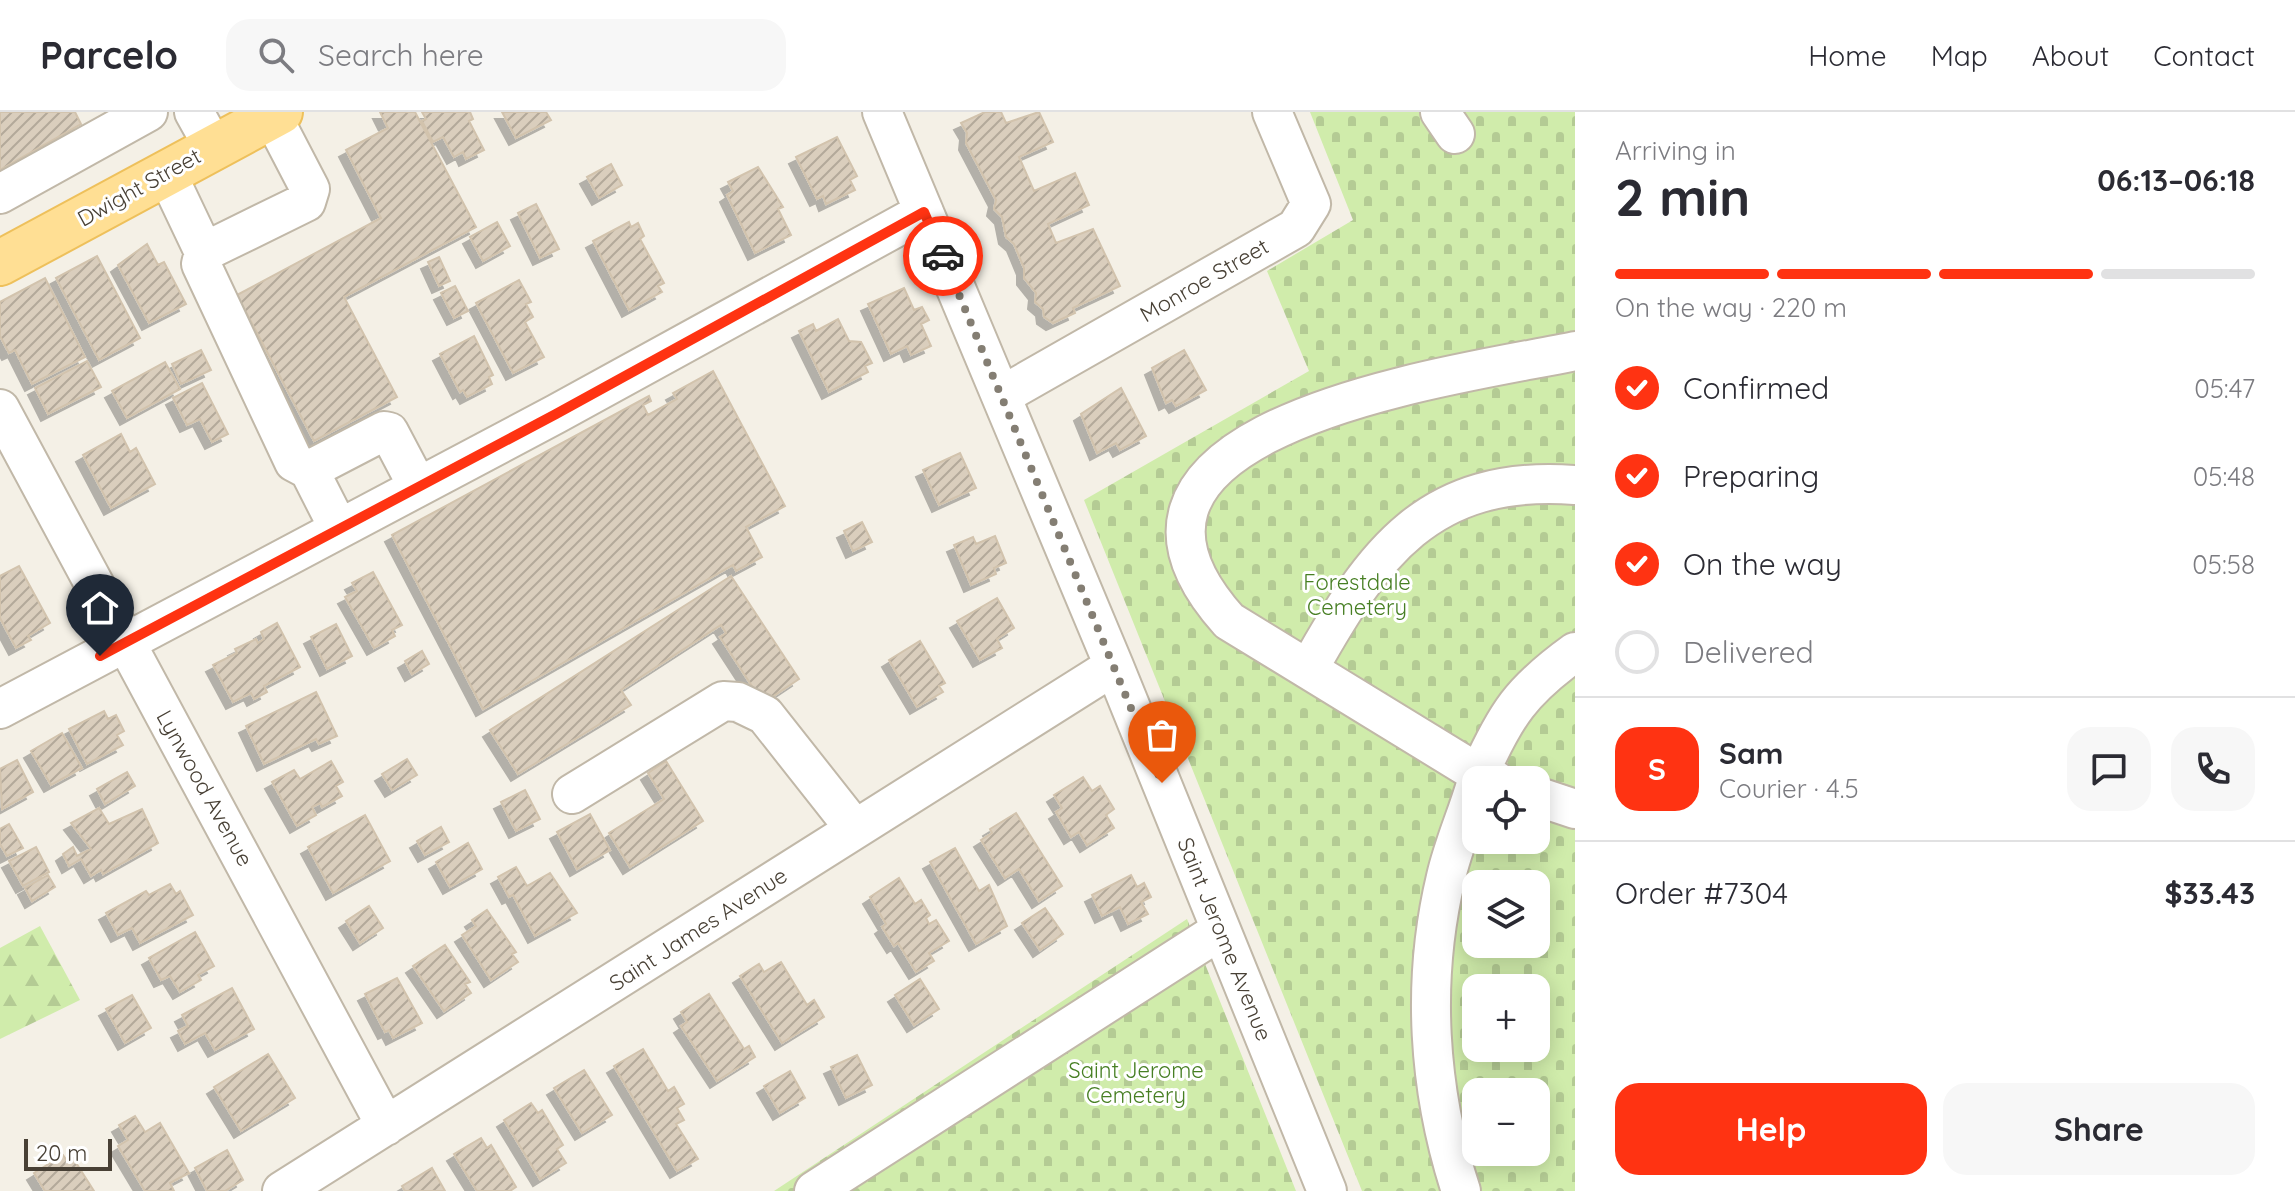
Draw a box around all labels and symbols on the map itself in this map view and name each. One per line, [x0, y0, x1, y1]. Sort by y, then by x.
street label: Dwight Street [72, 142, 206, 232]
courier [903, 216, 983, 296]
street label: Monroe Street [1135, 232, 1273, 328]
park label: Forestdale Cemetery [1303, 568, 1411, 621]
pin [66, 574, 134, 656]
pin [1128, 701, 1196, 783]
street label: Lynwood Avenue [151, 705, 259, 871]
street label: Saint Jerome Avenue [1171, 833, 1279, 1045]
street label: Saint James Avenue [604, 861, 792, 997]
park label: Saint Jerome Cemetery [1068, 1056, 1204, 1109]
scale bar [24, 1135, 112, 1171]

